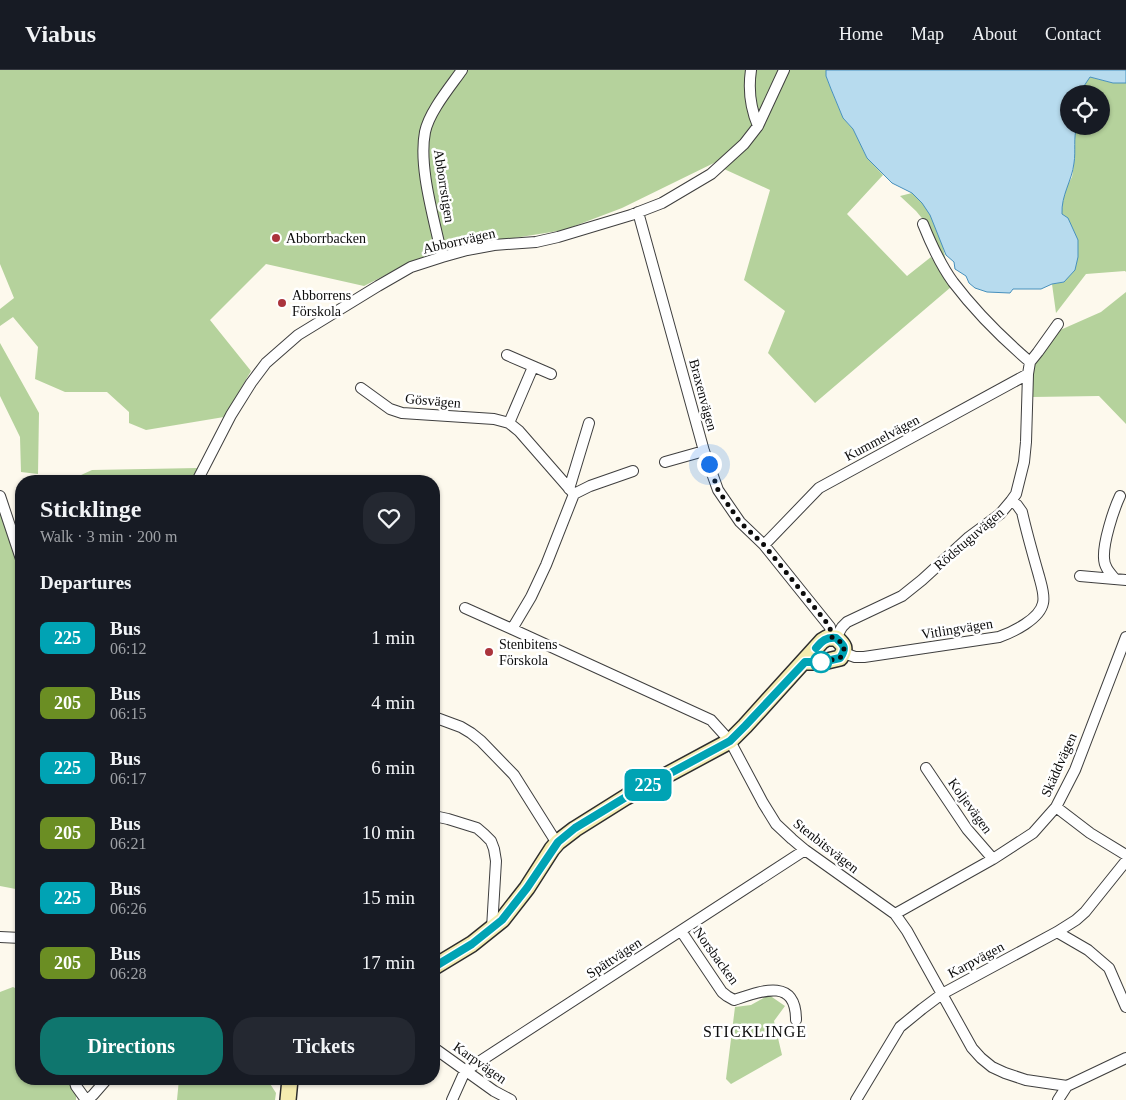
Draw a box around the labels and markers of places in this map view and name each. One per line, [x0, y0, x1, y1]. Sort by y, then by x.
place label: Abborrbacken [286, 231, 366, 246]
marker: Abborrbacken [270, 232, 282, 244]
place label: Abborrens Förskola [292, 288, 351, 319]
marker: Abborrens Förskola [276, 297, 288, 309]
place label: Stenbitens Förskola [499, 637, 557, 668]
marker: Stenbitens Förskola [483, 646, 495, 658]
unlabelled marker [810, 651, 832, 673]

